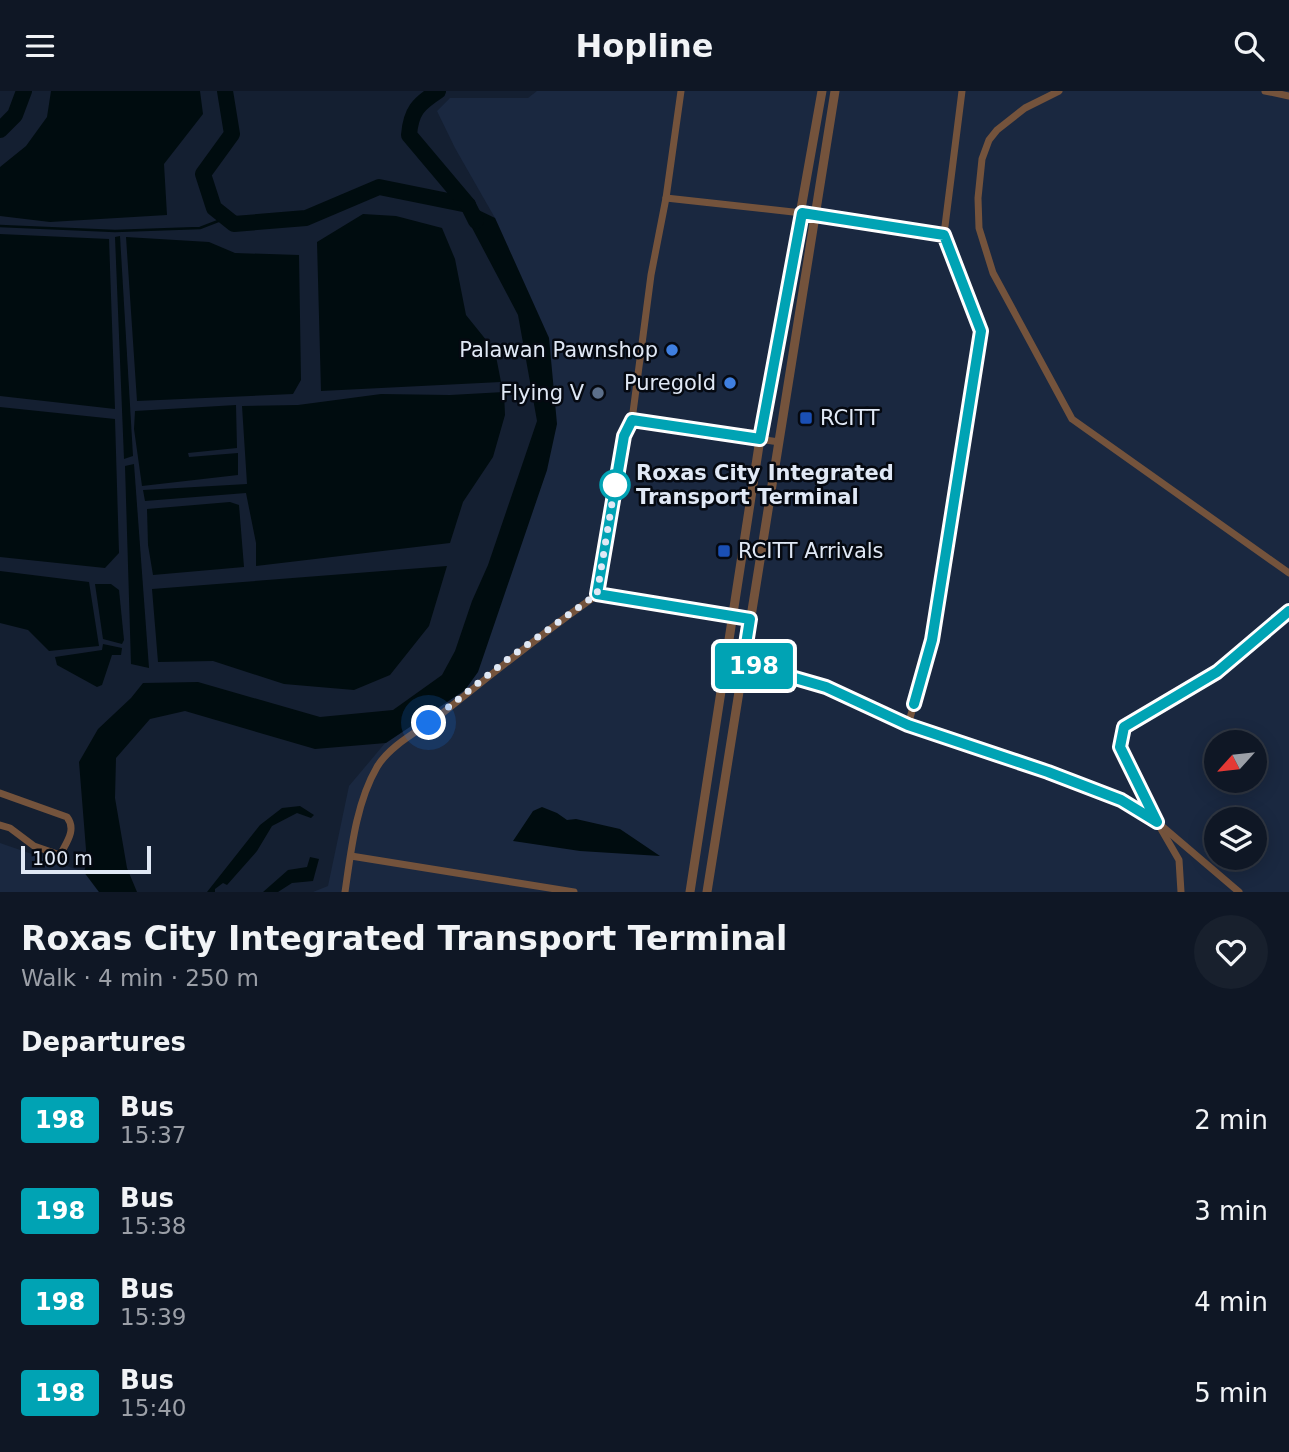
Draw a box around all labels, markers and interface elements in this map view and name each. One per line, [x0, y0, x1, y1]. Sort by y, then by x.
icon: menu [21, 27, 59, 65]
text: Hopline [575, 27, 714, 65]
icon: search [1230, 27, 1268, 65]
place label: Palawan Pawnshop [459, 338, 658, 362]
marker: Palawan Pawnshop [664, 342, 680, 358]
place label: Puregold [624, 371, 716, 395]
marker: Puregold [722, 375, 738, 391]
place label: Flying V [500, 381, 585, 405]
marker: Flying V [590, 385, 606, 401]
place label: RCITT [820, 406, 880, 430]
marker: RCITT [798, 410, 814, 426]
place label: Roxas City Integrated Transport Terminal [636, 461, 894, 509]
marker: Roxas City Integrated Transport Terminal [600, 470, 630, 500]
place label: RCITT Arrivals [738, 539, 884, 563]
marker: RCITT Arrivals [716, 543, 732, 559]
line badge: 198 [714, 643, 794, 689]
text: 198 [729, 652, 779, 680]
your location [411, 705, 446, 740]
north arrow [1204, 730, 1267, 793]
map controls [1204, 730, 1267, 870]
button: layers [1204, 807, 1267, 870]
scale bar [21, 843, 150, 875]
text: 100 m [32, 847, 93, 869]
button: heart [1194, 915, 1268, 989]
text: Roxas City Integrated Transport Terminal [21, 919, 787, 958]
text: Walk · 4 min · 250 m [21, 965, 259, 991]
text: Departures [21, 1027, 186, 1057]
text: Bus [120, 1092, 174, 1122]
text: 2 min [1194, 1105, 1268, 1135]
text: 198 [35, 1106, 85, 1134]
text: 15:37 [120, 1122, 186, 1148]
text: Bus [120, 1183, 174, 1213]
text: 3 min [1194, 1196, 1268, 1226]
text: 198 [35, 1197, 85, 1225]
text: 15:38 [120, 1213, 186, 1239]
text: Bus [120, 1274, 174, 1304]
text: 4 min [1194, 1287, 1268, 1317]
text: 198 [35, 1288, 85, 1316]
text: 15:39 [120, 1304, 186, 1330]
text: Bus [120, 1365, 174, 1395]
text: 5 min [1194, 1378, 1268, 1408]
text: 198 [35, 1379, 85, 1407]
text: 15:40 [120, 1395, 186, 1421]

